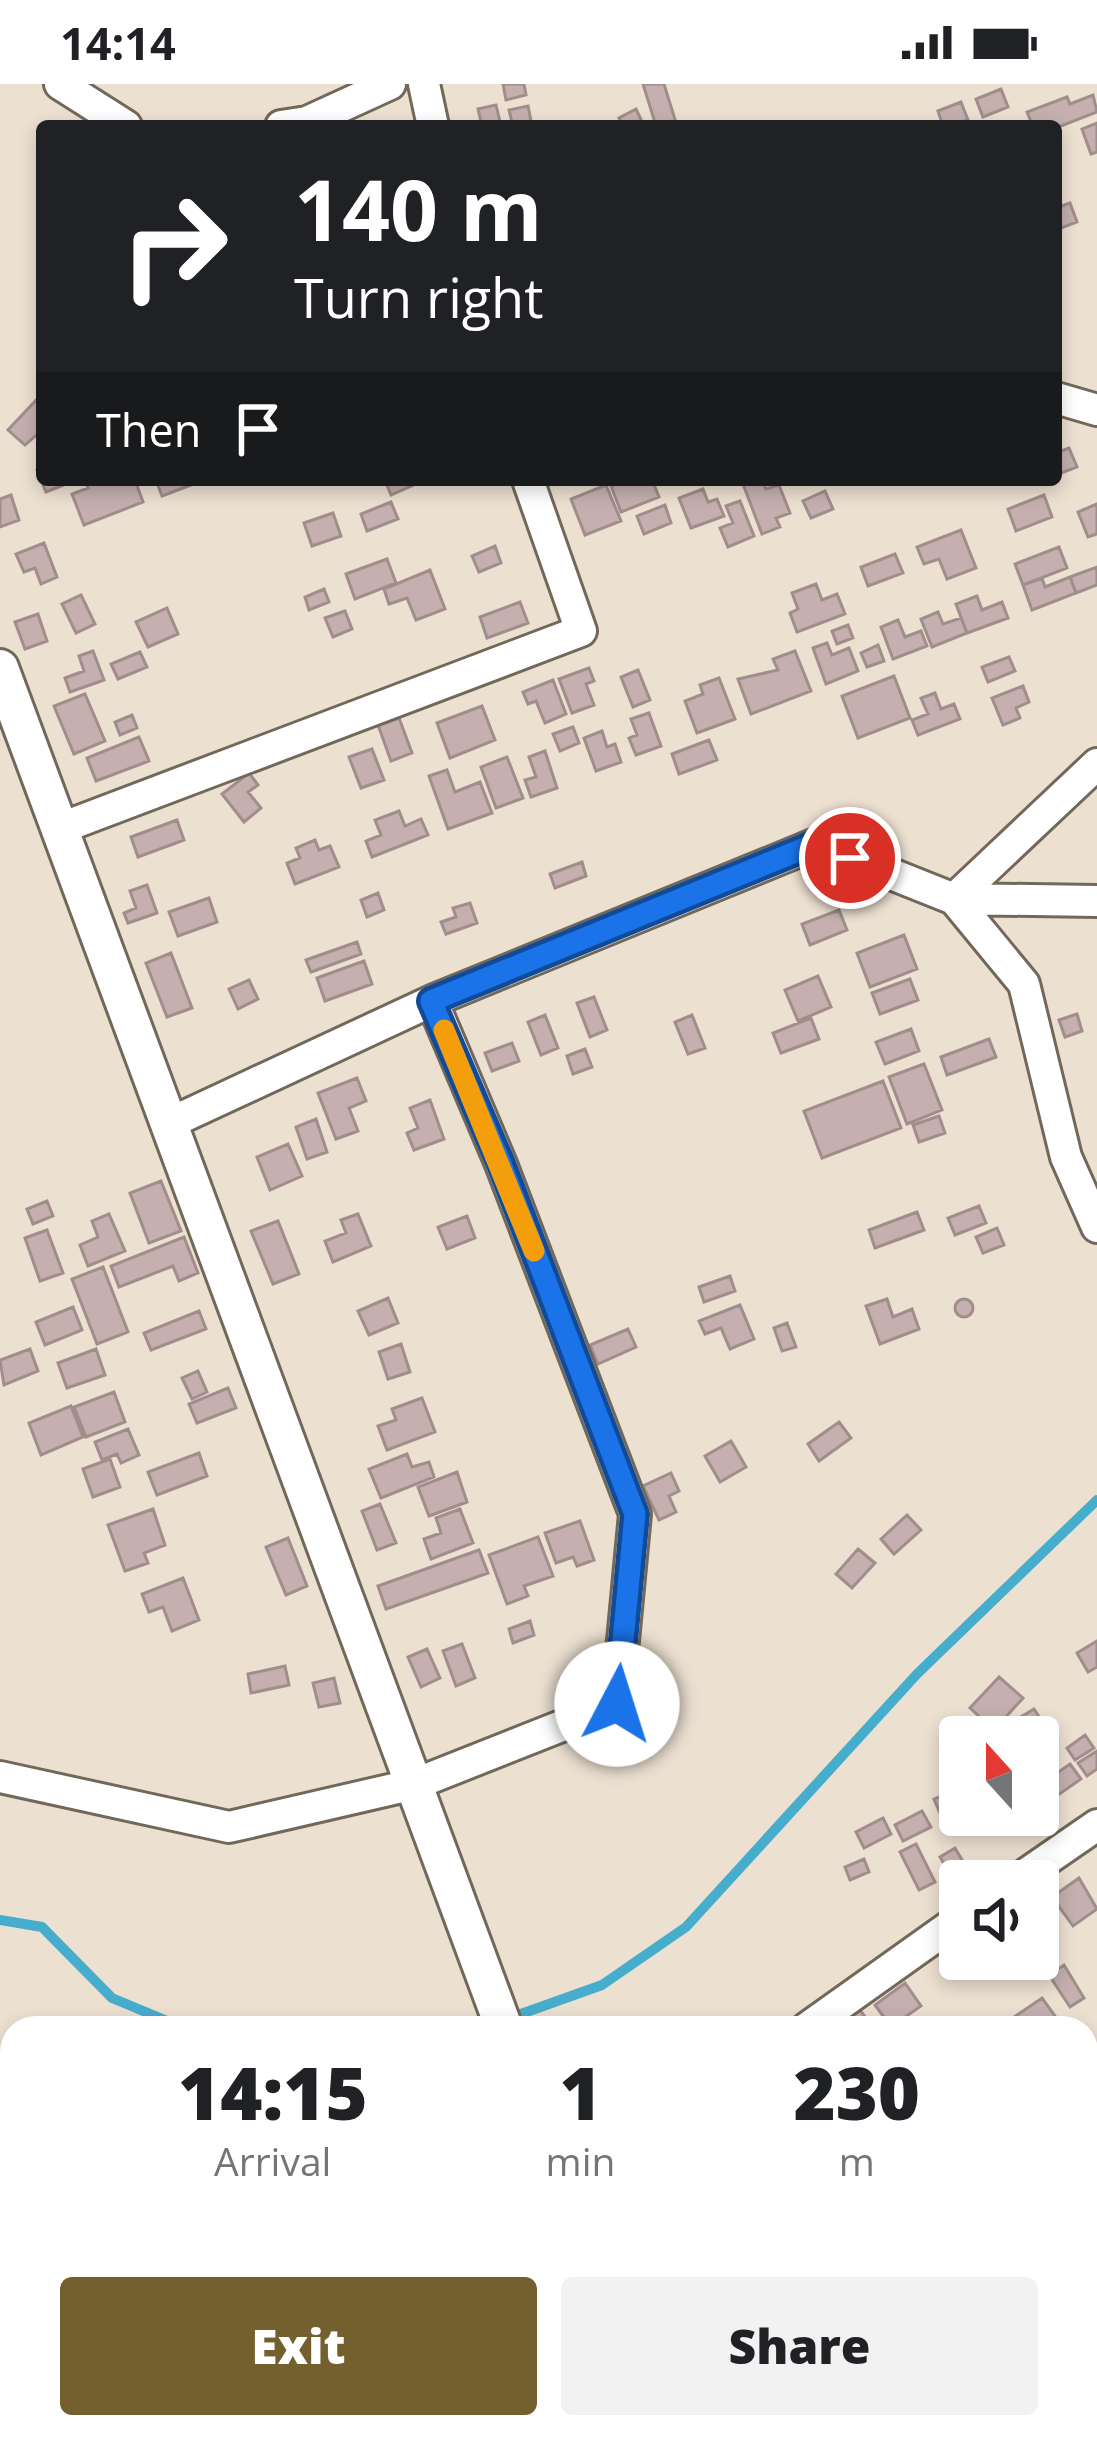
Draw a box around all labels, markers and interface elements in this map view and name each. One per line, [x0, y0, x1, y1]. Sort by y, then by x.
text: 14:14 [60, 12, 176, 73]
text: 140 m [294, 151, 542, 266]
icon: right [96, 168, 252, 324]
text: Turn right [294, 260, 543, 334]
icon: arrive [225, 396, 291, 462]
text: Then [96, 399, 201, 460]
pin [799, 807, 901, 909]
icon: arrive [817, 825, 883, 891]
position arrow [554, 1641, 680, 1767]
north arrow [939, 1716, 1059, 1836]
map controls [939, 1716, 1059, 1980]
button: sound [939, 1860, 1059, 1980]
text: 14:15 [178, 2043, 368, 2141]
text: 1 [559, 2043, 602, 2141]
text: 230 [793, 2043, 920, 2141]
text: Arrival [214, 2134, 331, 2187]
text: min [546, 2134, 615, 2187]
text: m [839, 2134, 875, 2187]
button: Exit [60, 2277, 537, 2415]
button: Share [561, 2277, 1038, 2415]

